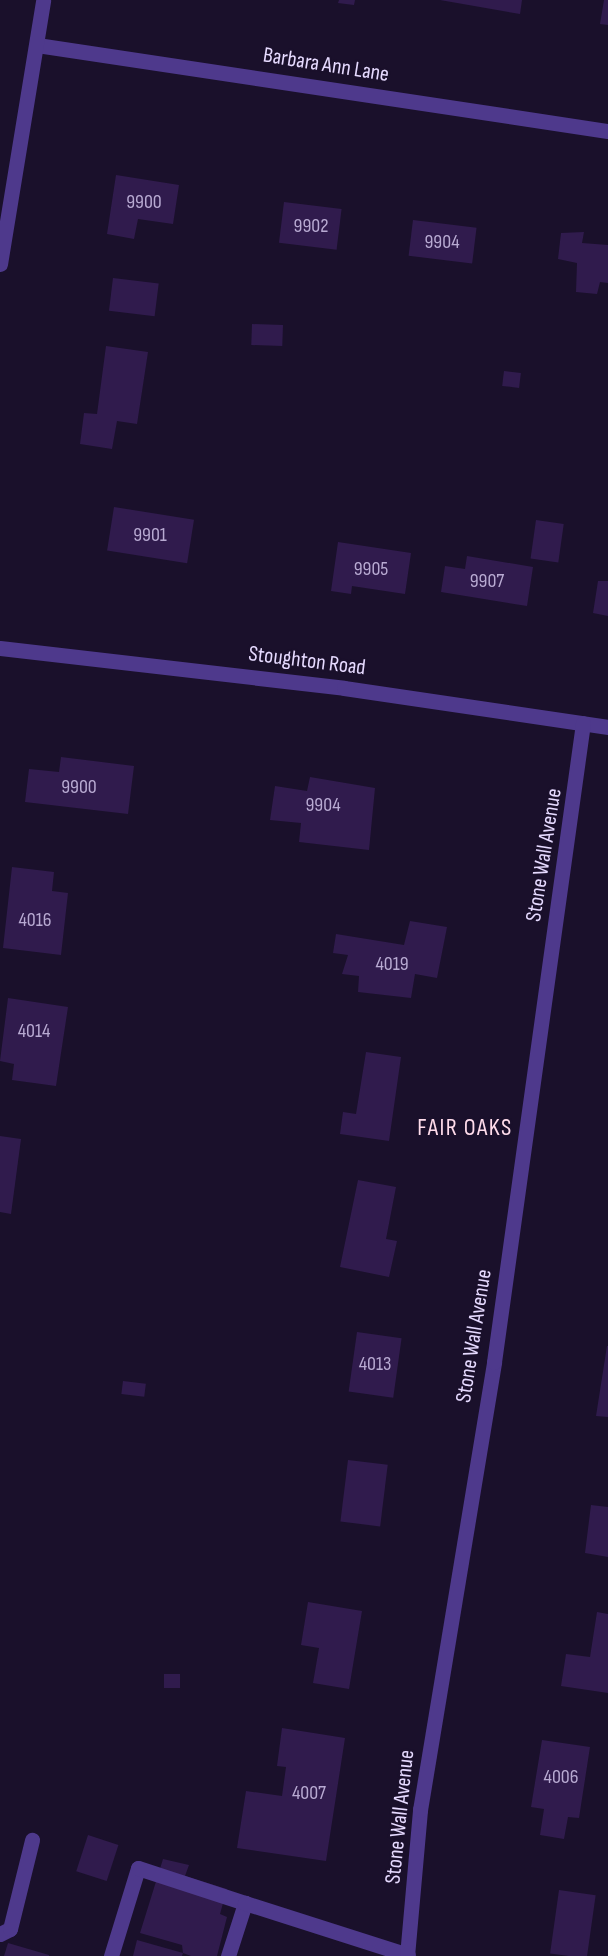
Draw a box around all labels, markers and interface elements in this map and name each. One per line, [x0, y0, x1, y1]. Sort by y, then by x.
street label: Barbara Ann Lane [261, 42, 391, 88]
house number: 9900 [126, 190, 162, 214]
house number: 9902 [294, 214, 328, 238]
house number: 9904 [425, 230, 459, 254]
house number: 9901 [133, 523, 167, 547]
house number: 9905 [354, 557, 388, 581]
house number: 9907 [470, 569, 504, 593]
street label: Stoughton Road [247, 641, 367, 681]
house number: 9900 [61, 775, 97, 799]
street label: Stone Wall Avenue [520, 787, 568, 923]
house number: 9904 [306, 793, 340, 817]
house number: 4016 [18, 908, 52, 932]
house number: 4019 [375, 952, 409, 976]
house number: 4014 [18, 1019, 50, 1043]
district label: FAIR OAKS [417, 1114, 513, 1142]
street label: Stone Wall Avenue [450, 1268, 498, 1404]
house number: 4013 [359, 1352, 391, 1376]
street label: Stone Wall Avenue [380, 1749, 420, 1885]
house number: 4006 [544, 1765, 578, 1789]
house number: 4007 [292, 1781, 326, 1805]

